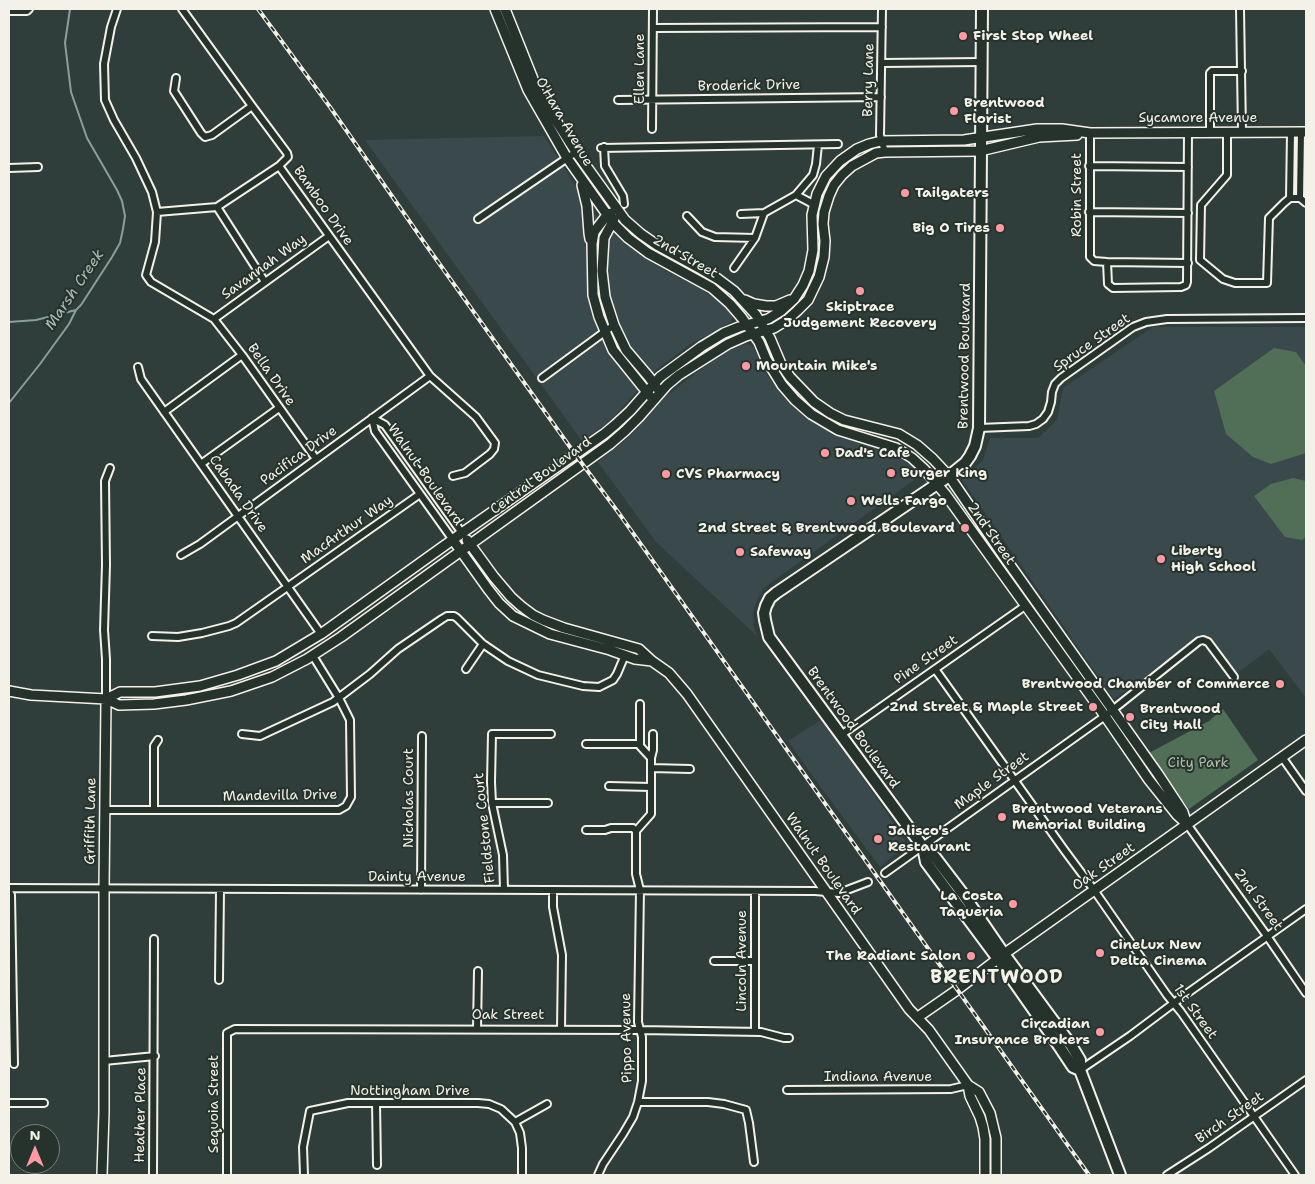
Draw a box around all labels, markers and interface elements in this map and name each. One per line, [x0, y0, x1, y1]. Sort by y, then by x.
place label: First Stop Wheel [973, 28, 1093, 44]
marker: First Stop Wheel [957, 30, 969, 42]
street label: Ellen Lane [632, 34, 648, 104]
street label: Berry Lane [860, 43, 878, 117]
street label: O'Hara Avenue [532, 74, 596, 170]
street label: Broderick Drive [697, 77, 801, 95]
place label: Brentwood Florist [964, 95, 1045, 128]
marker: Brentwood Florist [948, 105, 960, 117]
street label: Sycamore Avenue [1138, 110, 1258, 126]
street label: Robin Street [1069, 153, 1085, 237]
street label: Bamboo Drive [289, 163, 357, 249]
place label: Tailgaters [915, 185, 989, 201]
marker: Tailgaters [899, 187, 911, 199]
place label: Big O Tires [912, 220, 990, 236]
marker: Big O Tires [994, 222, 1006, 234]
street label: Savannah Way [218, 231, 310, 303]
street label: 2nd Street [649, 232, 721, 282]
water label: Marsh Creek [42, 246, 108, 334]
street label: Brentwood Boulevard [955, 283, 975, 429]
marker: Skiptrace Judgement Recovery [854, 285, 866, 297]
place label: Skiptrace Judgement Recovery [783, 299, 937, 332]
street label: Spruce Street [1050, 310, 1134, 376]
street label: Bella Drive [243, 341, 299, 409]
place label: Mountain Mike's [756, 358, 877, 374]
marker: Mountain Mike's [740, 360, 752, 372]
street label: Walnut Boulevard [384, 421, 466, 529]
street label: Pacifica Drive [258, 423, 340, 489]
street label: Central Boulevard [487, 434, 595, 518]
place label: Dad's Cafe [835, 445, 910, 461]
marker: Dad's Cafe [819, 447, 831, 459]
street label: Cabada Drive [205, 452, 271, 536]
place label: Burger King [901, 465, 987, 481]
place label: CVS Pharmacy [676, 466, 780, 482]
marker: Burger King [885, 467, 897, 479]
marker: CVS Pharmacy [660, 468, 672, 480]
street label: MacArthur Way [298, 492, 396, 568]
place label: Wells Fargo [861, 493, 947, 509]
marker: Wells Fargo [845, 495, 857, 507]
street label: 2nd Street [963, 499, 1019, 569]
place label: 2nd Street & Brentwood Boulevard [698, 520, 955, 536]
marker: 2nd Street & Brentwood Boulevard [959, 522, 971, 534]
place label: Liberty High School [1171, 543, 1256, 576]
place label: Safeway [750, 544, 811, 560]
marker: Safeway [734, 546, 746, 558]
marker: Liberty High School [1155, 553, 1167, 565]
street label: Pine Street [891, 632, 961, 688]
street label: Brentwood Boulevard [803, 664, 903, 792]
place label: Brentwood Chamber of Commerce [1022, 676, 1270, 692]
marker: Brentwood Chamber of Commerce [1274, 678, 1286, 690]
place label: 2nd Street & Maple Street [889, 699, 1083, 715]
marker: 2nd Street & Maple Street [1087, 701, 1099, 713]
place label: Brentwood City Hall [1140, 701, 1221, 734]
marker: Brentwood City Hall [1124, 711, 1136, 723]
street label: Nicholas Court [401, 748, 417, 848]
street label: Maple Street [952, 748, 1032, 814]
park label: City Park [1167, 755, 1229, 771]
street label: Fieldstone Court [471, 772, 499, 884]
street label: Griffith Lane [82, 777, 100, 865]
street label: Mandevilla Drive [223, 787, 337, 805]
place label: Brentwood Veterans Memorial Building [1012, 801, 1163, 834]
street label: Walnut Boulevard [782, 810, 864, 918]
marker: Brentwood Veterans Memorial Building [996, 811, 1008, 823]
place label: Jalisco's Restaurant [888, 823, 971, 856]
marker: Jalisco's Restaurant [872, 833, 884, 845]
street label: Oak Street [1069, 839, 1139, 895]
street label: 2nd Street [1230, 866, 1286, 934]
street label: Dainty Avenue [368, 869, 466, 885]
place label: La Costa Taqueria [939, 888, 1003, 920]
marker: La Costa Taqueria [1007, 898, 1019, 910]
street label: Lincoln Avenue [734, 910, 750, 1012]
place label: CineLux New Delta Cinema [1110, 937, 1206, 970]
marker: CineLux New Delta Cinema [1094, 947, 1106, 959]
place label: The Radiant Salon [826, 948, 961, 964]
marker: The Radiant Salon [965, 950, 977, 962]
district label: BRENTWOOD [929, 967, 1065, 989]
street label: 1st Street [1169, 981, 1221, 1043]
street label: Pippo Avenue [618, 993, 636, 1083]
street label: Oak Street [472, 1007, 544, 1023]
place label: Circadian Insurance Brokers [954, 1016, 1090, 1048]
marker: Circadian Insurance Brokers [1094, 1026, 1106, 1038]
street label: Sequoia Street [206, 1055, 222, 1153]
street label: Heather Place [132, 1067, 150, 1163]
street label: Indiana Avenue [824, 1069, 932, 1085]
street label: Nottingham Drive [350, 1083, 470, 1099]
street label: Birch Street [1193, 1088, 1267, 1148]
north arrow [10, 1124, 60, 1174]
text: N [29, 1126, 41, 1144]

